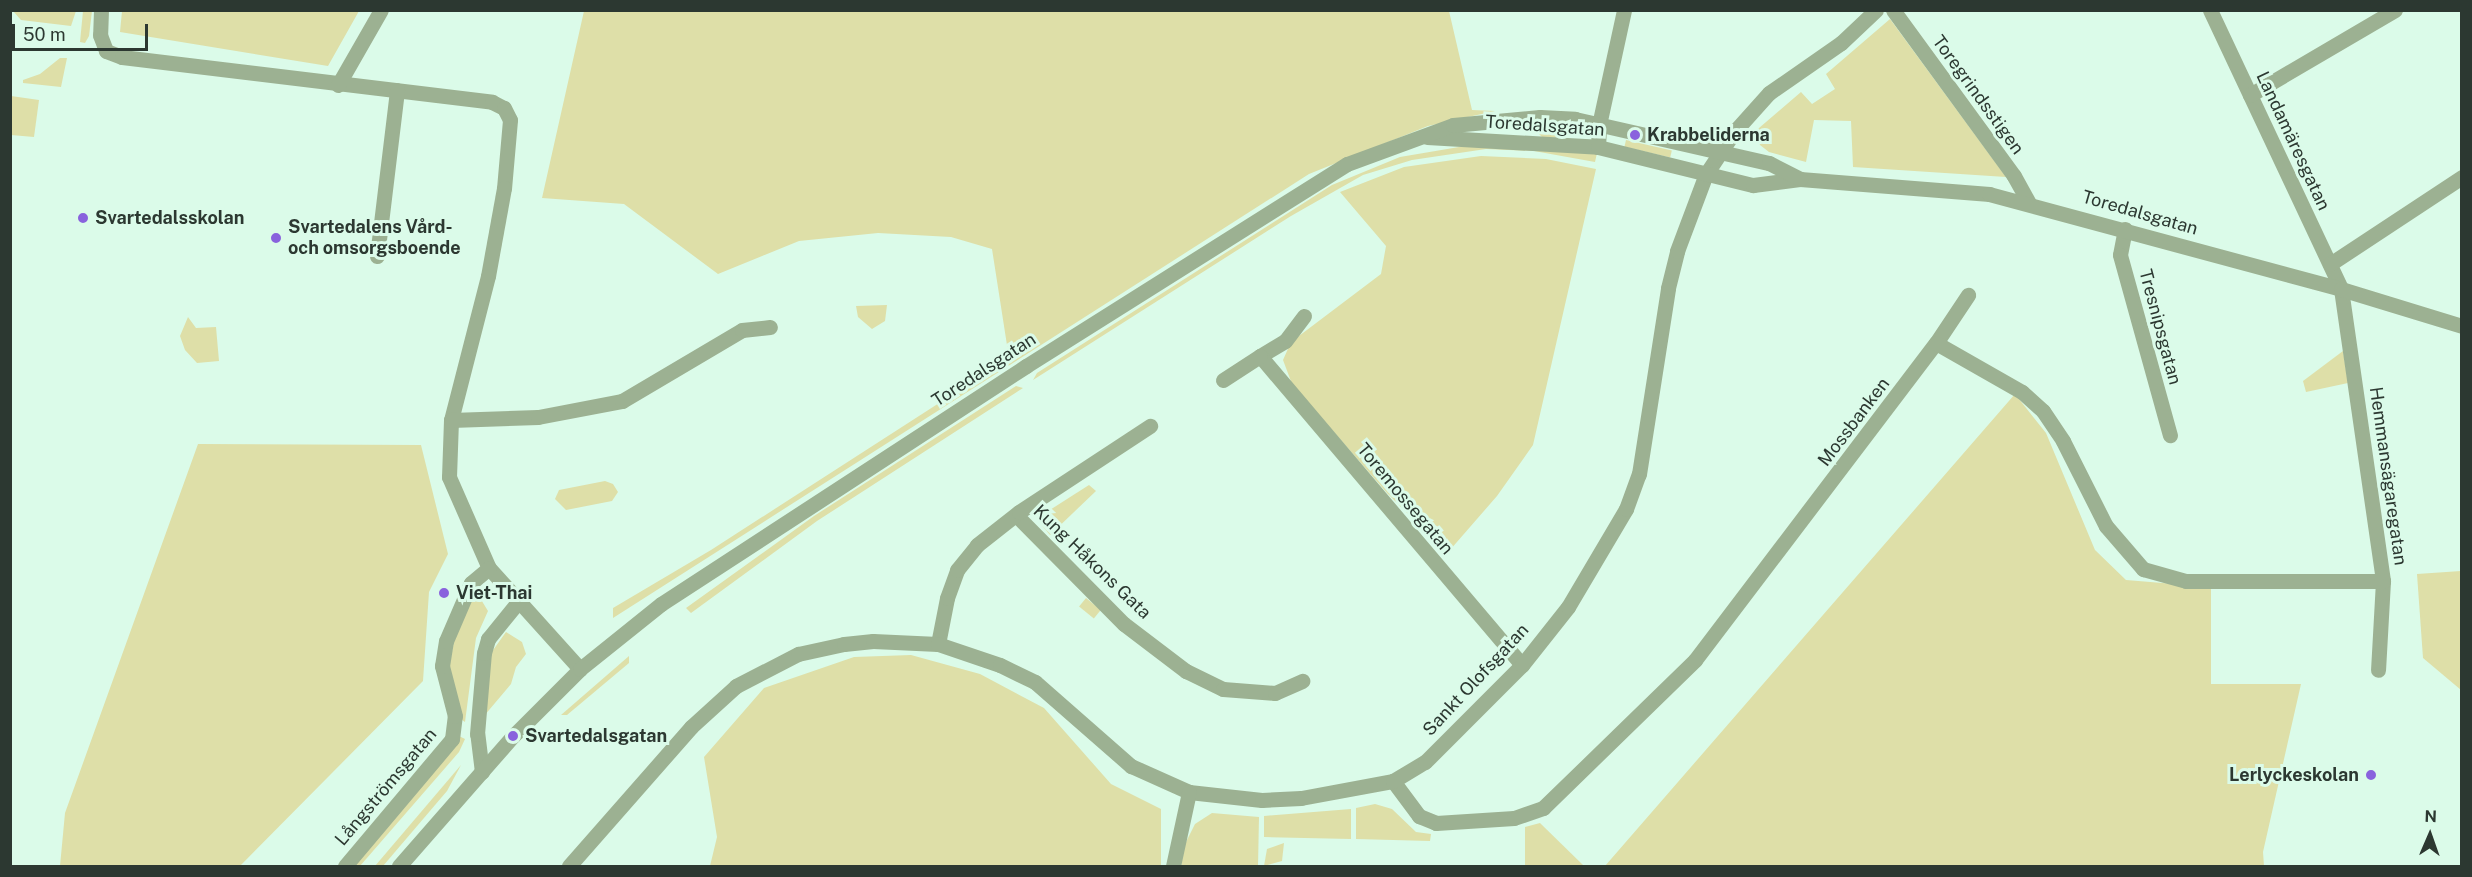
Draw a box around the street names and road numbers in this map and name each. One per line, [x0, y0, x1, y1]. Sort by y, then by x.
street label: Toregrindsstigen [1928, 31, 2028, 159]
street label: Landamäresgatan [2251, 68, 2335, 214]
street label: Toredalsgatan [1485, 111, 1605, 141]
street label: Toredalsgatan [2080, 186, 2200, 240]
street label: Tresnipsgatan [2134, 267, 2186, 387]
street label: Toredalsgatan [928, 328, 1040, 412]
street label: Mossbanken [1814, 373, 1894, 471]
street label: Hemmansägaregatan [2365, 385, 2411, 567]
street label: Toremossegatan [1352, 439, 1458, 559]
street label: Kung Håkons Gata [1029, 500, 1155, 624]
street label: Sankt Olofsgatan [1419, 619, 1533, 741]
street label: Långströmsgatan [331, 724, 441, 850]

